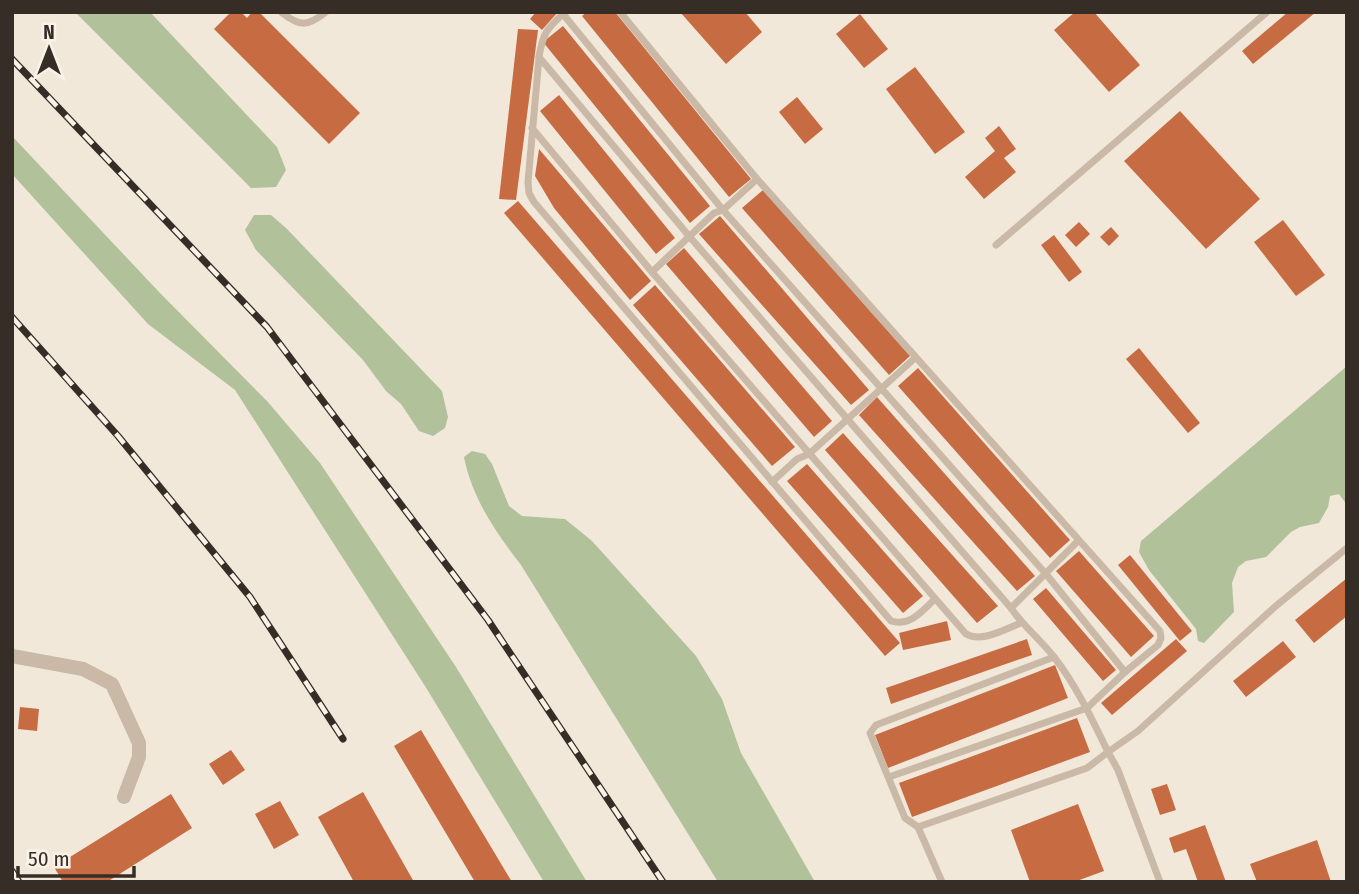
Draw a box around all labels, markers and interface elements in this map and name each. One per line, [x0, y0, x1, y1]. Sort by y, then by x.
north arrow [14, 14, 84, 84]
text: N [43, 21, 55, 44]
scale bar [18, 834, 133, 878]
text: 50 m [28, 846, 70, 872]

